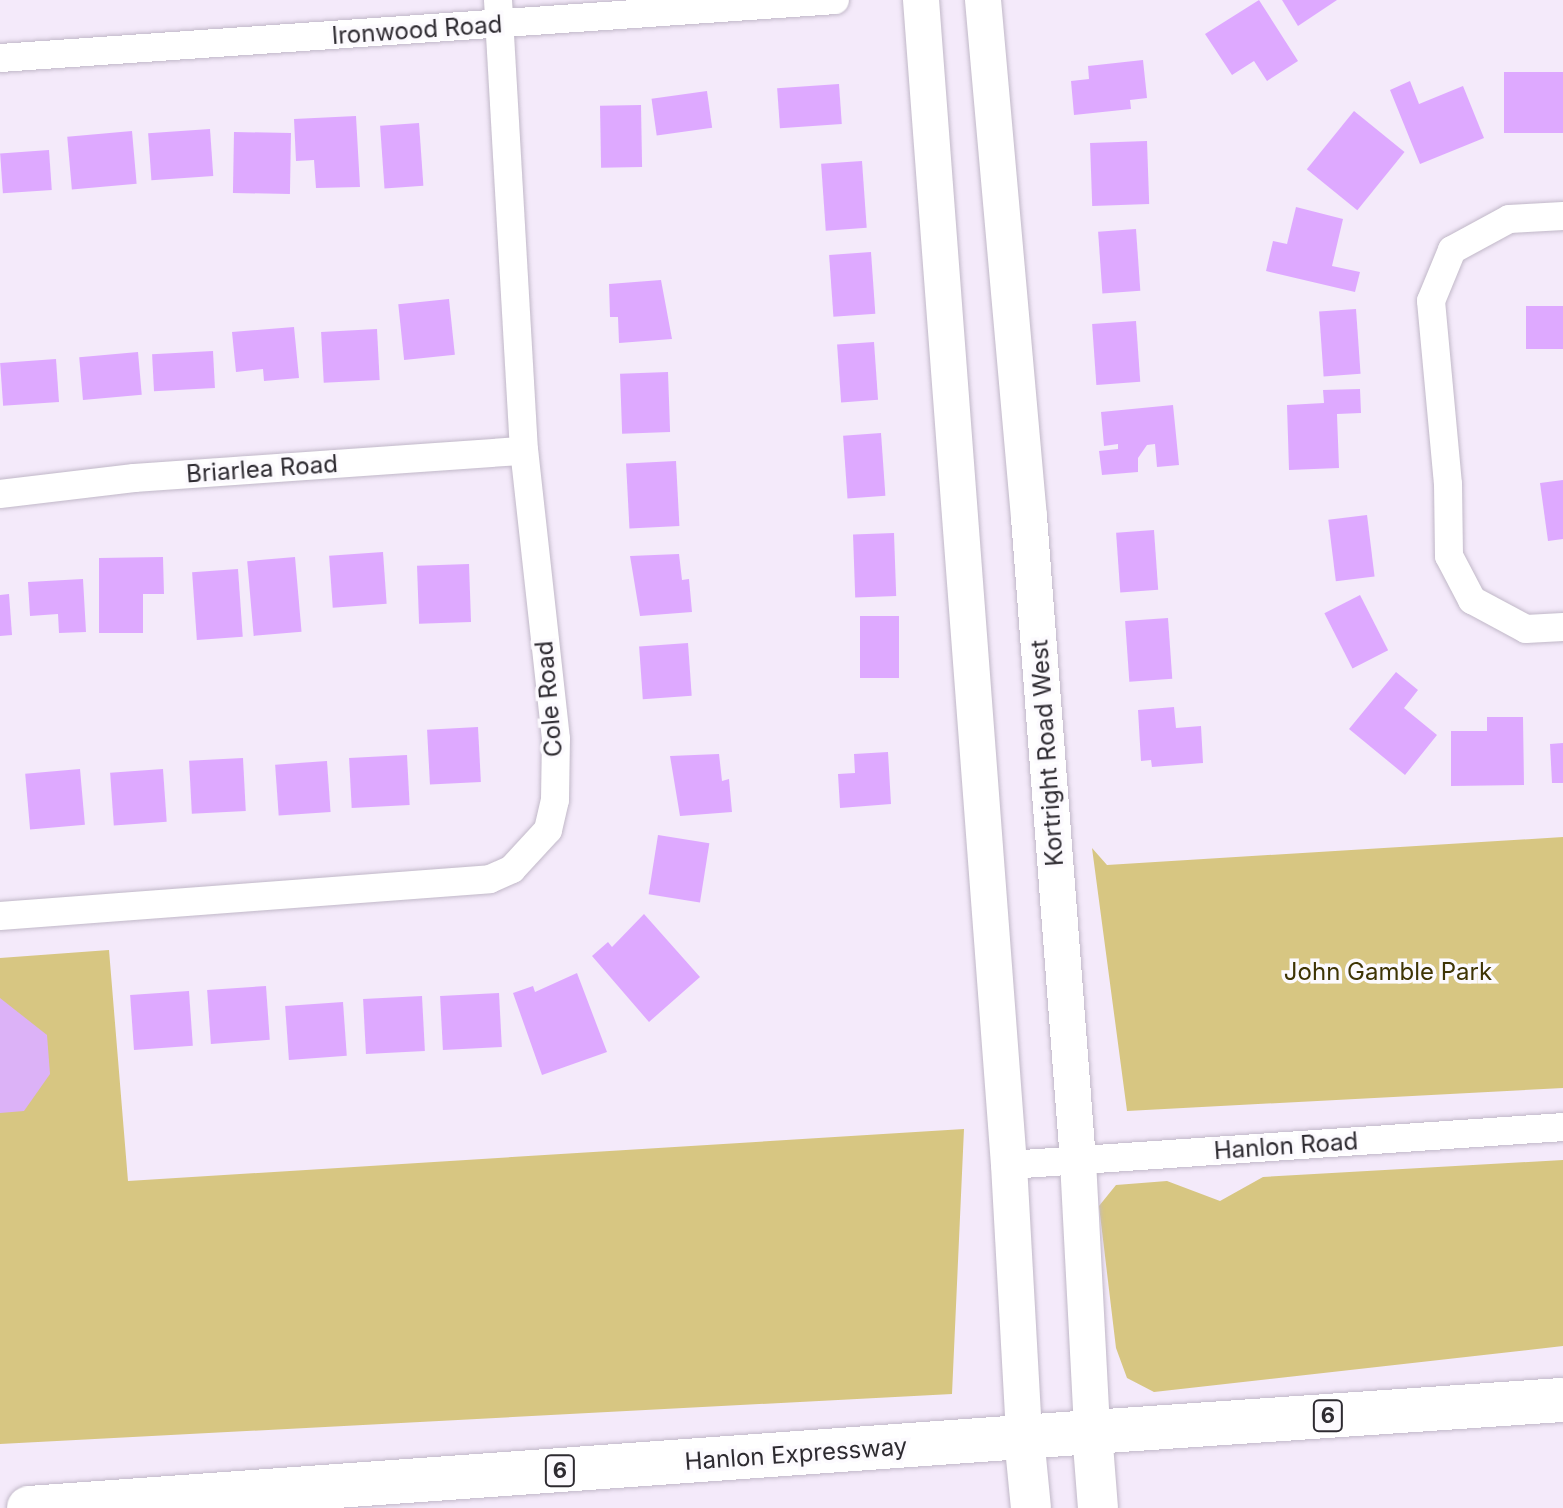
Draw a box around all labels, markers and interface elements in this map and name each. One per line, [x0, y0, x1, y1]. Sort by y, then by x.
street label: Ironwood Road [331, 10, 503, 50]
street label: Briarlea Road [185, 449, 339, 489]
street label: Kortright Road West [1025, 639, 1069, 867]
street label: Cole Road [530, 640, 568, 758]
park label: John Gamble Park [1284, 958, 1492, 986]
street label: Hanlon Road [1213, 1127, 1359, 1165]
road number: 6 [1312, 1398, 1344, 1434]
street label: Hanlon Expressway [684, 1432, 908, 1476]
road number: 6 [544, 1453, 576, 1489]

